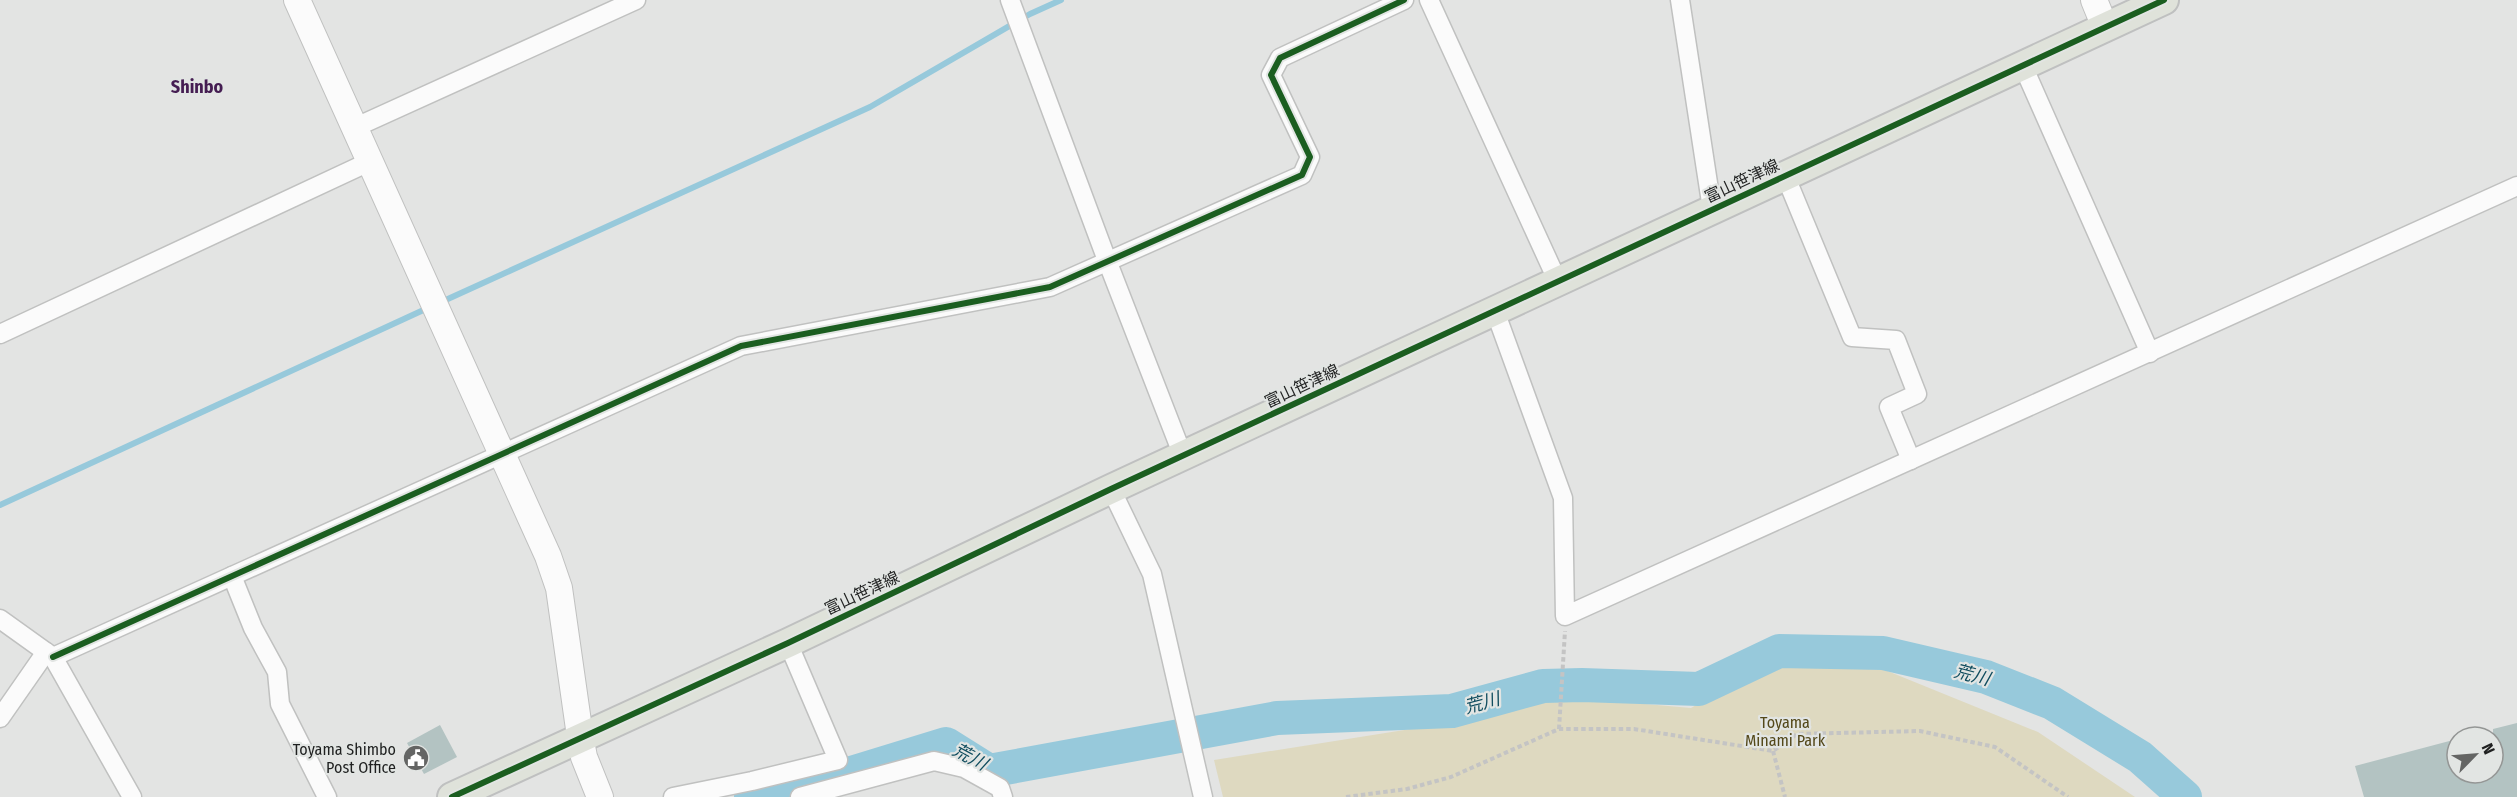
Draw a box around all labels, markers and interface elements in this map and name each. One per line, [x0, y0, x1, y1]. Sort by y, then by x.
district label: Shinbo [171, 76, 224, 98]
street label: 富山笹津線 [1702, 155, 1782, 207]
street label: 富山笹津線 [1262, 360, 1342, 412]
street label: 富山笹津線 [822, 567, 902, 619]
water label: 荒川 [1952, 660, 1994, 691]
water label: 荒川 [1462, 687, 1504, 718]
park label: Toyama Minami Park [1745, 713, 1826, 750]
north arrow [2445, 725, 2505, 785]
water label: 荒川 [949, 739, 993, 776]
place label: Toyama Shimbo Post Office [293, 740, 396, 777]
text: N [2478, 741, 2499, 757]
public building icon: Toyama Shimbo Post Office [401, 743, 431, 773]

